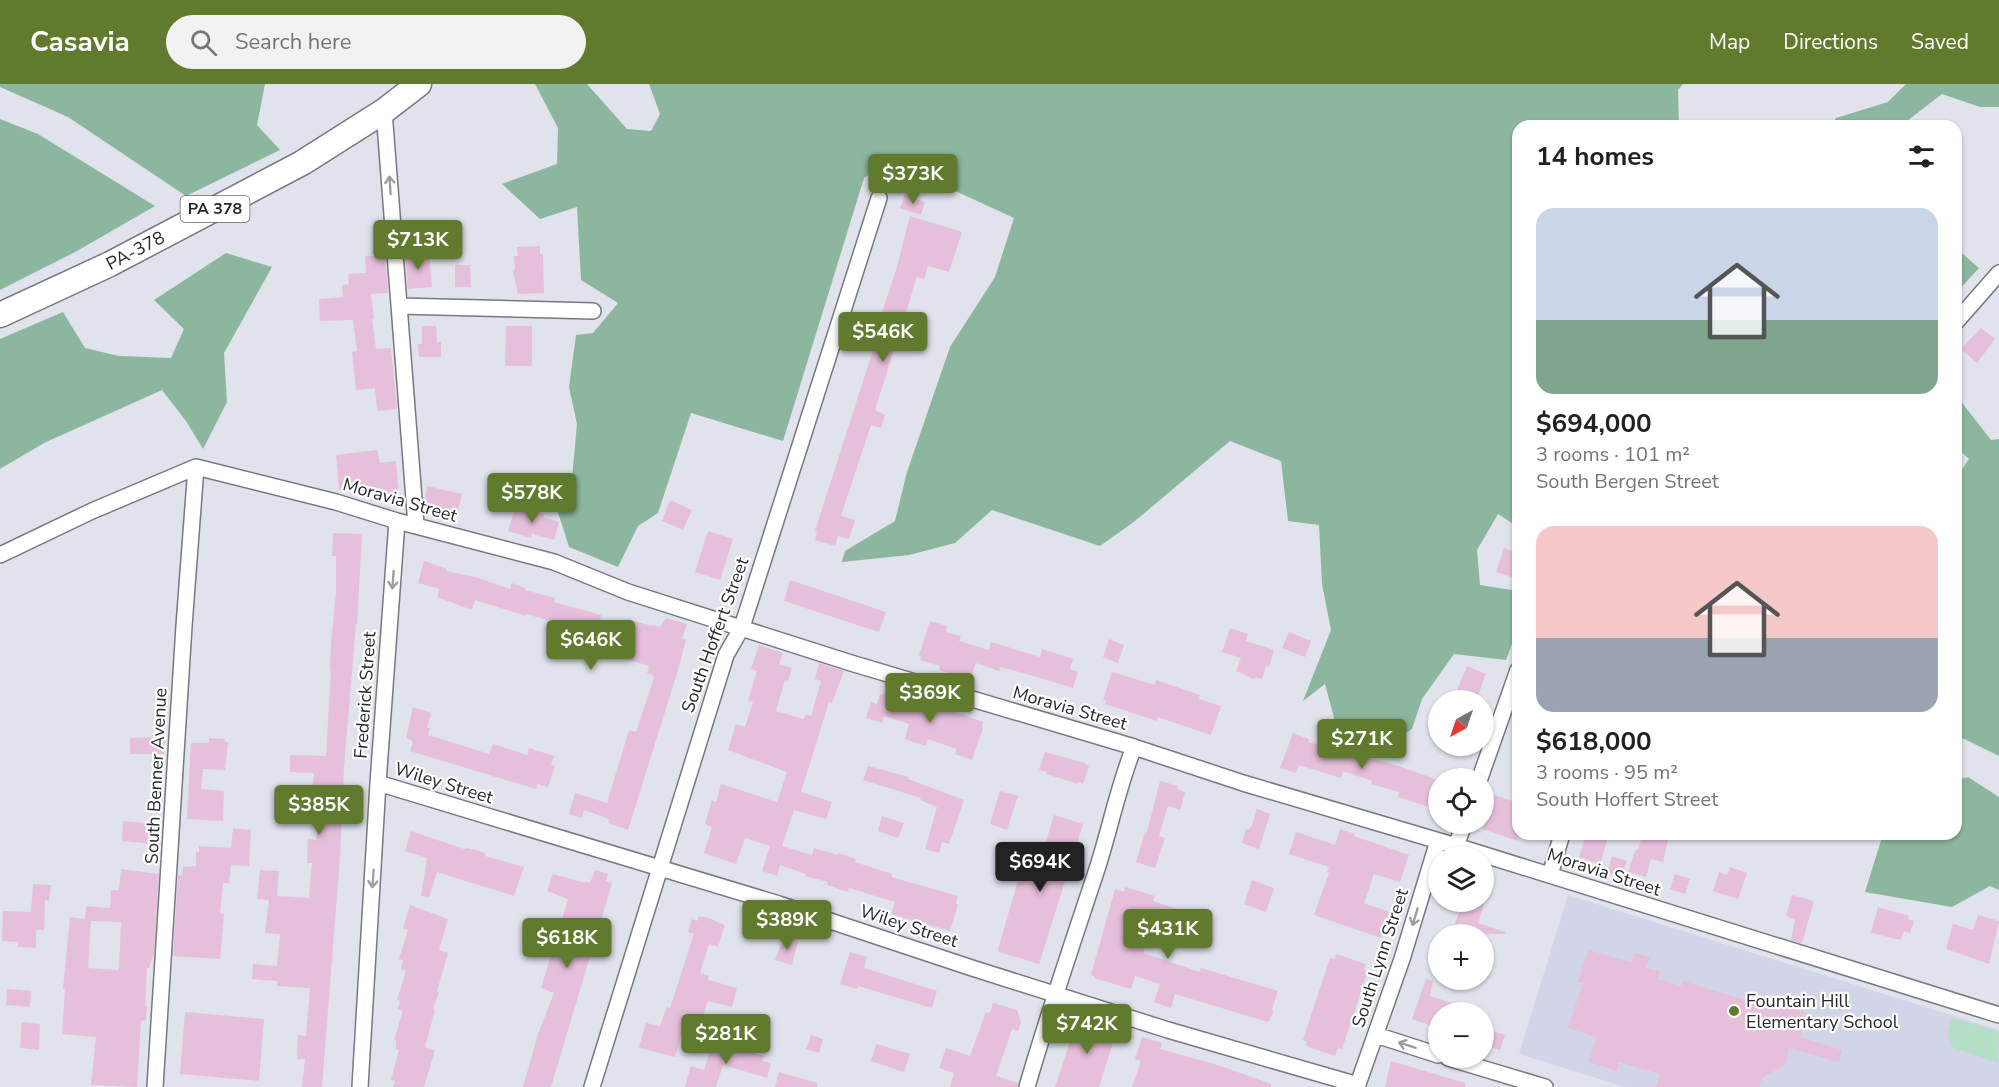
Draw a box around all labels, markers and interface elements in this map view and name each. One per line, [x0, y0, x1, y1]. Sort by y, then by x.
search box [166, 15, 586, 69]
text: Casavia [30, 23, 130, 61]
icon: search [187, 26, 220, 59]
text: Search here [235, 27, 352, 57]
text: Map [1709, 28, 1750, 56]
text: Directions [1783, 28, 1878, 56]
text: Saved [1911, 28, 1969, 56]
text: 14 homes [1536, 139, 1654, 174]
icon: filters [1905, 140, 1938, 173]
pin: $373K [871, 154, 955, 205]
text: $373K [882, 160, 944, 187]
one-way arrow [384, 175, 395, 195]
road number: PA 378 [180, 196, 250, 222]
pin: $713K [376, 220, 460, 271]
street label: PA-378 [102, 225, 169, 276]
text: $713K [387, 226, 449, 253]
icon: home [1683, 247, 1791, 355]
pin: $546K [841, 312, 925, 363]
text: $546K [852, 318, 914, 345]
text: $694,000 [1536, 406, 1652, 441]
text: 3 rooms · 101 m² [1536, 441, 1690, 468]
text: South Bergen Street [1536, 468, 1719, 495]
street label: Moravia Street [340, 472, 461, 528]
pin: $578K [490, 473, 574, 524]
text: $578K [501, 479, 563, 506]
street label: South Hoffert Street [676, 553, 755, 716]
icon: home [1683, 565, 1791, 673]
one-way arrow [387, 569, 398, 589]
pin: $646K [549, 620, 633, 671]
text: $646K [560, 626, 622, 653]
street label: Frederick Street [349, 630, 381, 759]
pin: $369K [888, 673, 972, 724]
text: $369K [899, 679, 961, 706]
street label: Moravia Street [1010, 680, 1131, 736]
street label: South Benner Avenue [139, 687, 173, 865]
north arrow [1428, 690, 1494, 756]
map controls [1428, 690, 1494, 1068]
pin: $271K [1320, 719, 1404, 770]
text: $618,000 [1536, 724, 1652, 759]
text: $271K [1331, 725, 1393, 752]
street label: Wiley Street [392, 757, 497, 810]
text: 3 rooms · 95 m² [1536, 759, 1678, 786]
button: locate [1428, 768, 1494, 834]
pin: $385K [277, 785, 361, 836]
text: South Hoffert Street [1536, 786, 1718, 813]
text: $385K [288, 791, 350, 818]
pin: $694K [998, 842, 1082, 893]
street label: Moravia Street [1544, 842, 1664, 902]
button: layers [1428, 846, 1494, 912]
text: $694K [1009, 848, 1071, 875]
one-way arrow [368, 868, 379, 888]
street label: South Lynn Street [1346, 885, 1414, 1031]
street label: Wiley Street [857, 899, 962, 953]
pin: $389K [745, 900, 829, 951]
text: $389K [756, 906, 818, 933]
one-way arrow [1409, 907, 1420, 926]
pin: $431K [1126, 909, 1210, 960]
text: $431K [1137, 915, 1199, 942]
pin: $618K [525, 918, 609, 969]
text: $618K [536, 924, 598, 951]
button: + [1428, 924, 1494, 990]
place label: Fountain Hill Elementary School [1746, 989, 1899, 1034]
button: − [1428, 1002, 1494, 1068]
pin: $742K [1045, 1004, 1129, 1055]
marker: Fountain Hill Elementary School [1727, 1004, 1741, 1018]
text: $742K [1056, 1010, 1118, 1037]
pin: $281K [684, 1014, 768, 1065]
text: $281K [695, 1020, 757, 1047]
one-way arrow [1398, 1038, 1417, 1049]

